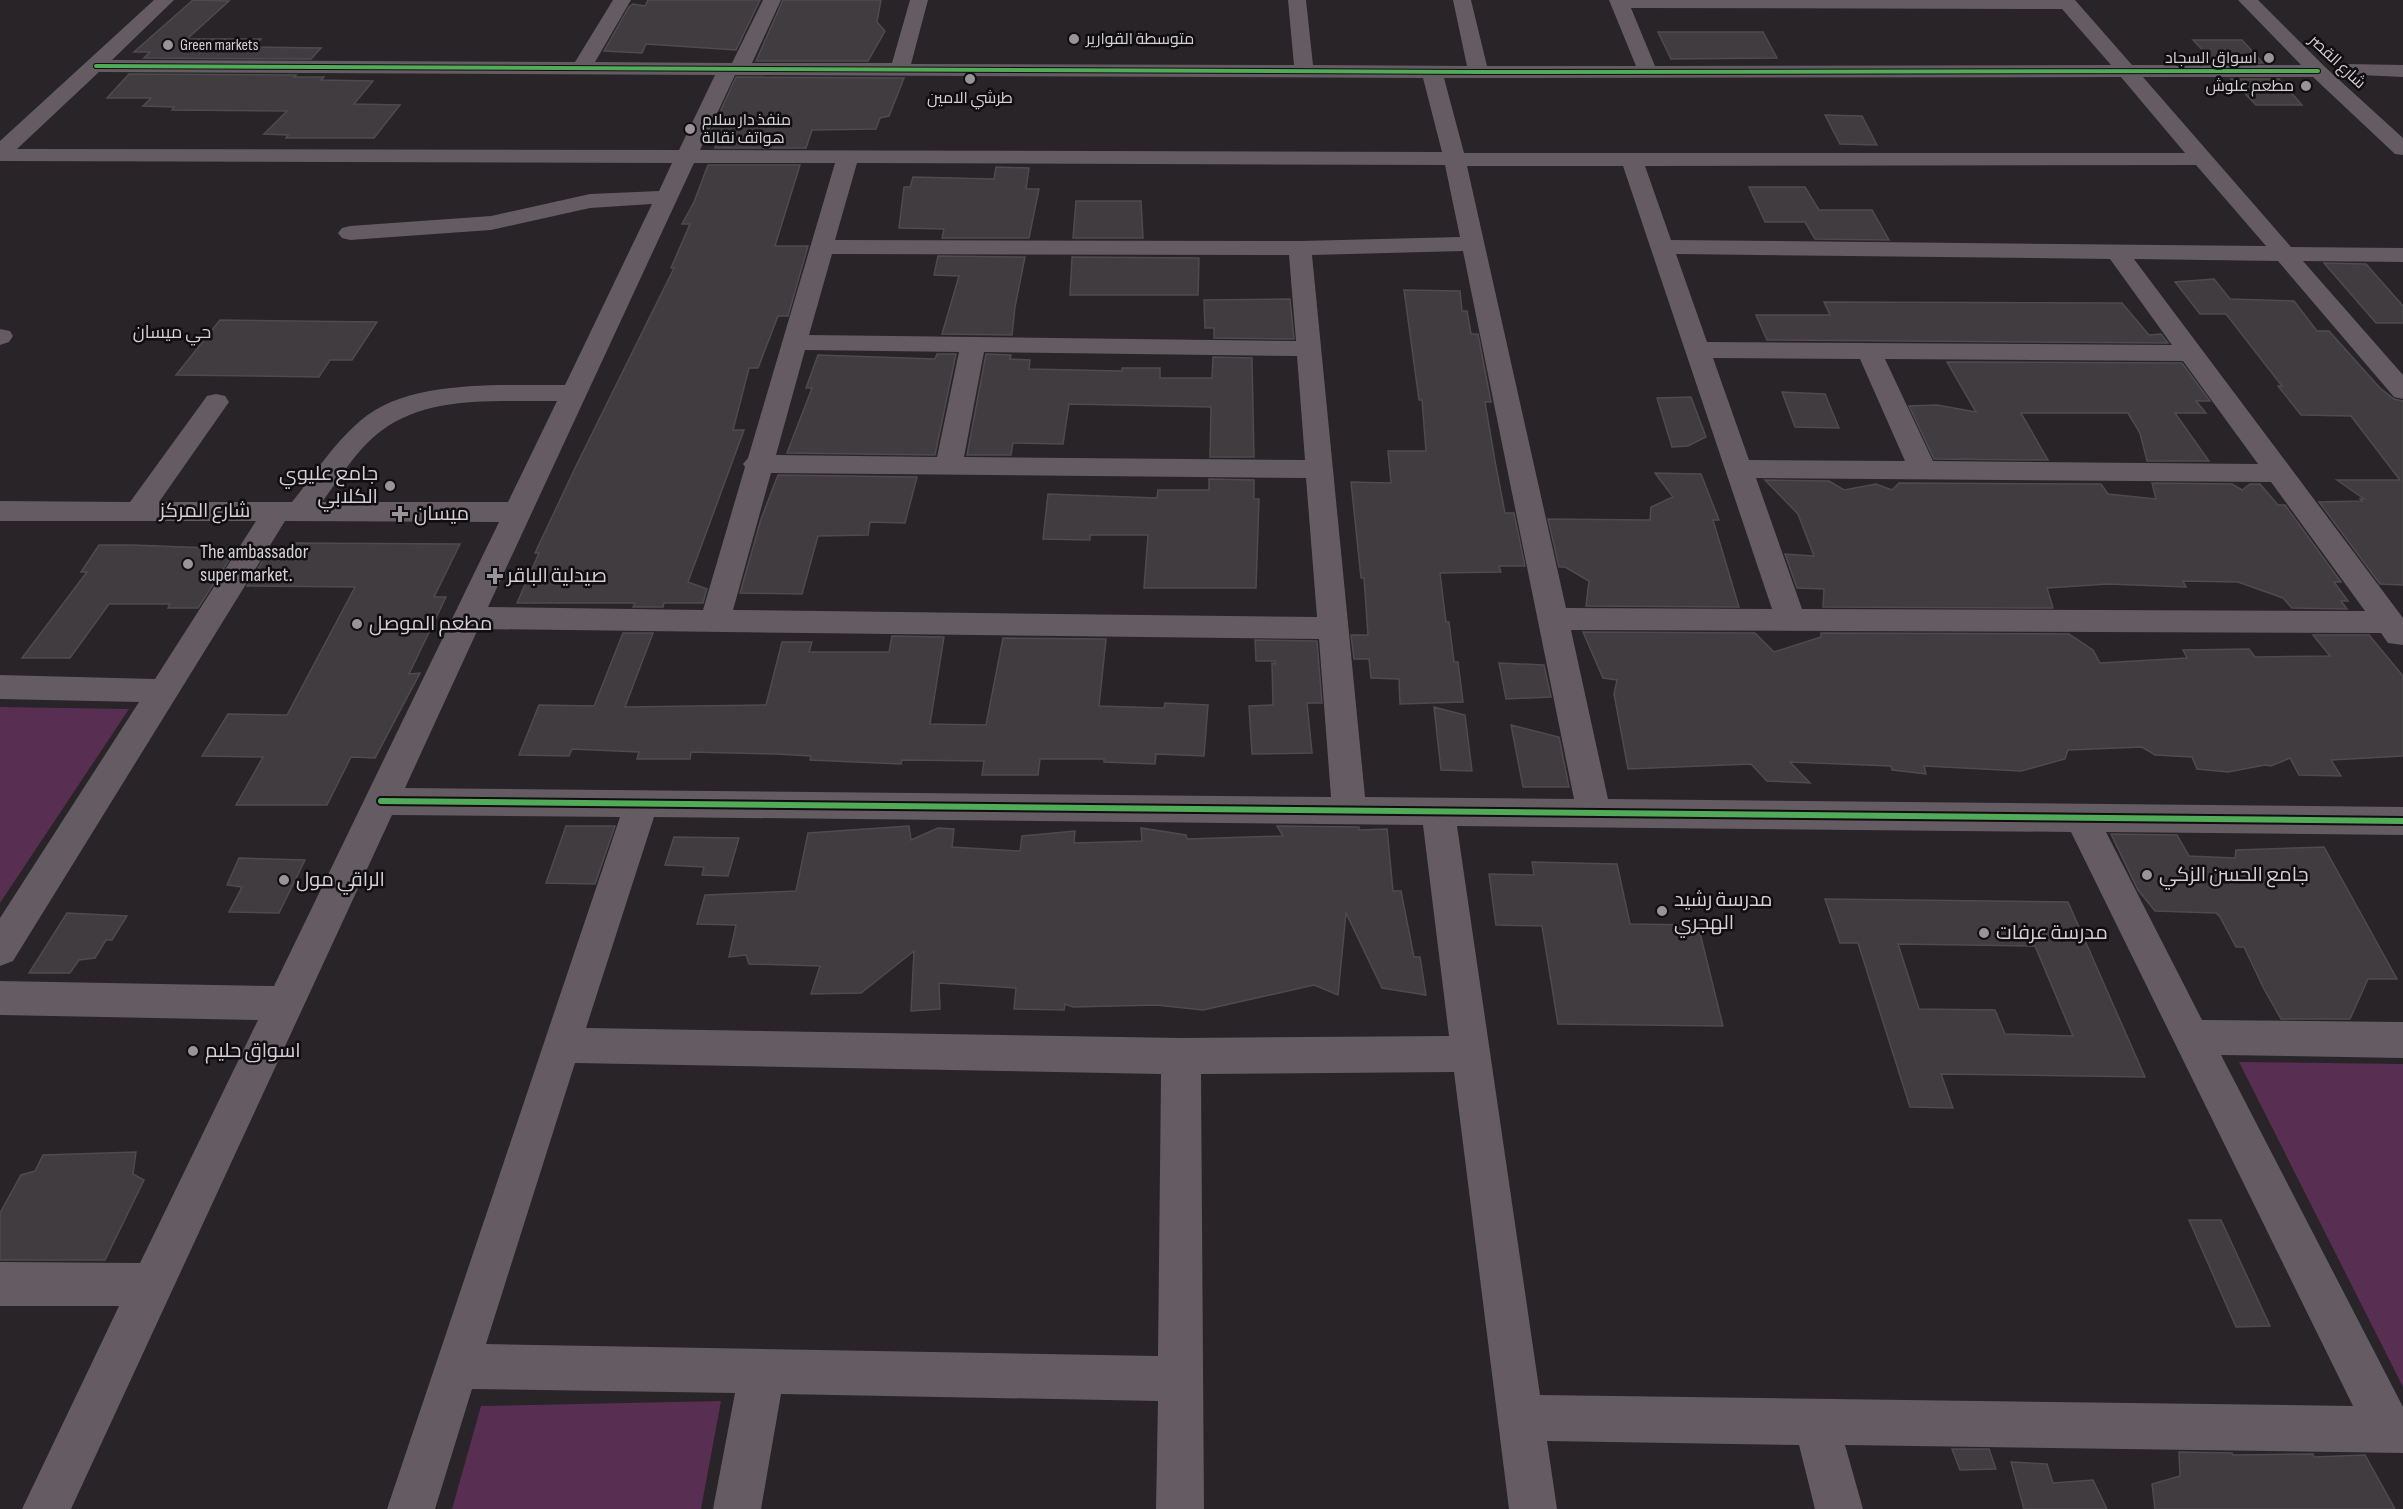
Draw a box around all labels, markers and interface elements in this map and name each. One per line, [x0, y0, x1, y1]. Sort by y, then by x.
place label: متوسطة القوارير [1085, 30, 1194, 49]
street label: شارع القصر [2303, 30, 2369, 94]
marker: متوسطة القوارير [1067, 32, 1081, 46]
place label: Green markets [180, 36, 259, 55]
marker: Green markets [161, 38, 175, 52]
place label: اسواق السجاد [2165, 49, 2257, 68]
marker: اسواق السجاد [2262, 51, 2276, 65]
marker: طرشي الامين [963, 72, 977, 86]
place label: مطعم علوش [2205, 77, 2294, 97]
marker: مطعم علوش [2299, 79, 2313, 93]
place label: طرشي الامين [927, 89, 1013, 110]
place label: منفذ دار سلام هواتف نقالة [702, 111, 791, 148]
marker: منفذ دار سلام هواتف نقالة [683, 122, 697, 136]
district label: حي ميسان [133, 322, 211, 346]
place label: جامع عليوي الكلابي [279, 462, 378, 512]
marker: جامع عليوي الكلابي [383, 479, 397, 493]
street label: شارع المركز [159, 499, 250, 524]
place label: ميسان [414, 502, 469, 526]
marker: ميسان [391, 505, 409, 523]
place label: The ambassador super market. [200, 540, 309, 587]
marker: The ambassador super market. [181, 557, 195, 571]
place label: صيدلية الباقر [506, 564, 607, 588]
marker: صيدلية الباقر [488, 569, 502, 583]
place label: مطعم الموصل [369, 612, 492, 637]
marker: مطعم الموصل [350, 617, 364, 631]
place label: جامع الحسن الزكي [2159, 863, 2309, 890]
place label: الراقي مول [296, 868, 385, 895]
marker: جامع الحسن الزكي [2140, 868, 2154, 882]
marker: الراقي مول [277, 873, 291, 887]
place label: مدرسة رشيد الهجري [1674, 888, 1772, 938]
marker: مدرسة رشيد الهجري [1655, 904, 1669, 918]
place label: مدرسة عرفات [1996, 921, 2108, 945]
marker: مدرسة عرفات [1977, 926, 1991, 940]
place label: اسواق حليم [205, 1039, 301, 1064]
marker: اسواق حليم [186, 1044, 200, 1058]

